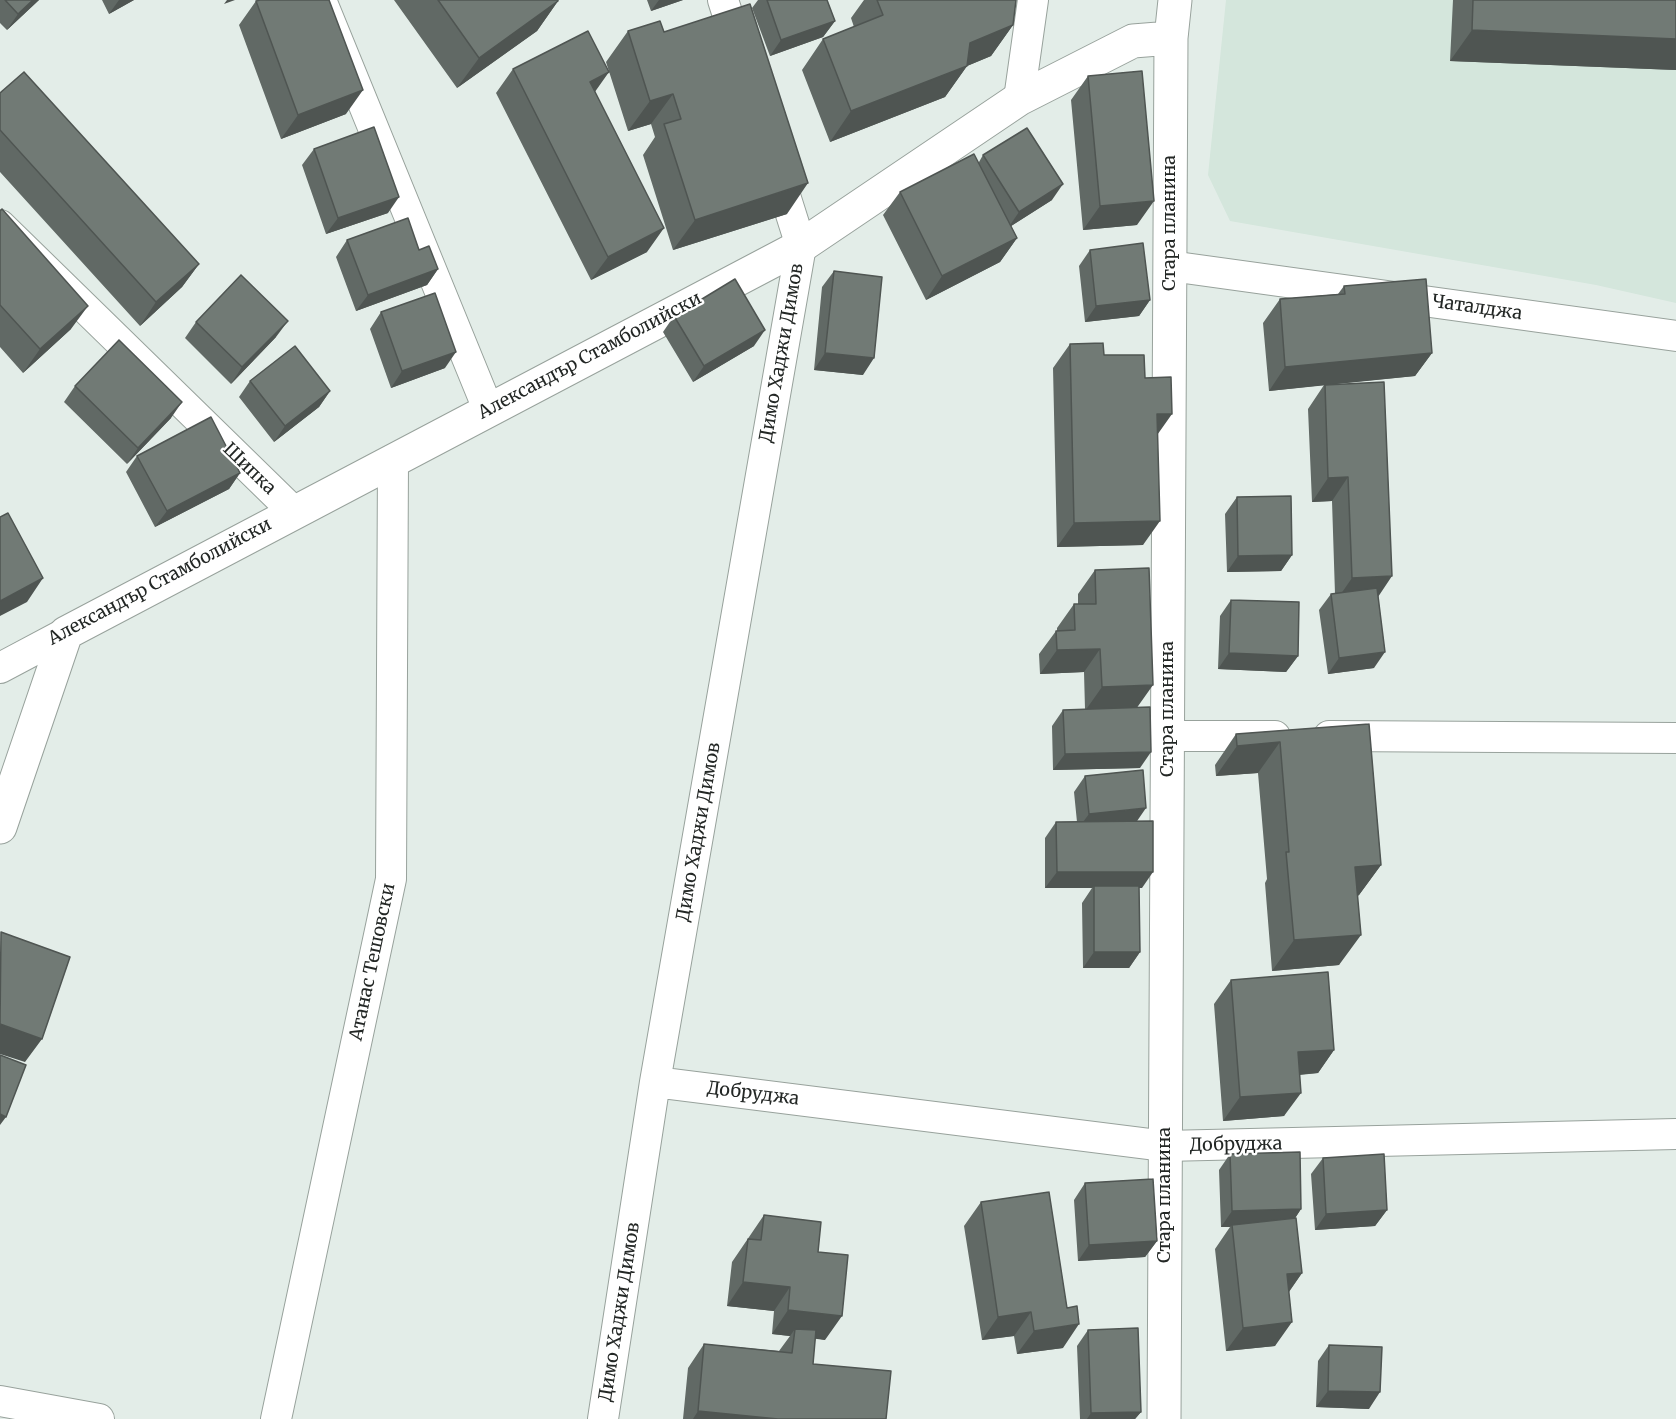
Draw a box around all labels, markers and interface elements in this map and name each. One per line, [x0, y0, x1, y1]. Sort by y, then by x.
street label: Стара планина [1159, 155, 1181, 291]
street label: Димо Хаджи Димов [756, 262, 808, 444]
street label: Александър Стамболийски [475, 288, 705, 424]
street label: Чаталджа [1431, 291, 1523, 325]
street label: Шипка [218, 439, 280, 499]
street label: Александър Стамболийски [45, 514, 275, 650]
street label: Стара планина [1157, 641, 1179, 777]
street label: Димо Хаджи Димов [673, 741, 725, 923]
street label: Атанас Тешовски [346, 881, 400, 1043]
street label: Добруджа [706, 1078, 800, 1110]
street label: Стара планина [1154, 1127, 1176, 1263]
street label: Добруджа [1190, 1133, 1282, 1157]
street label: Димо Хаджи Димов [595, 1221, 645, 1403]

